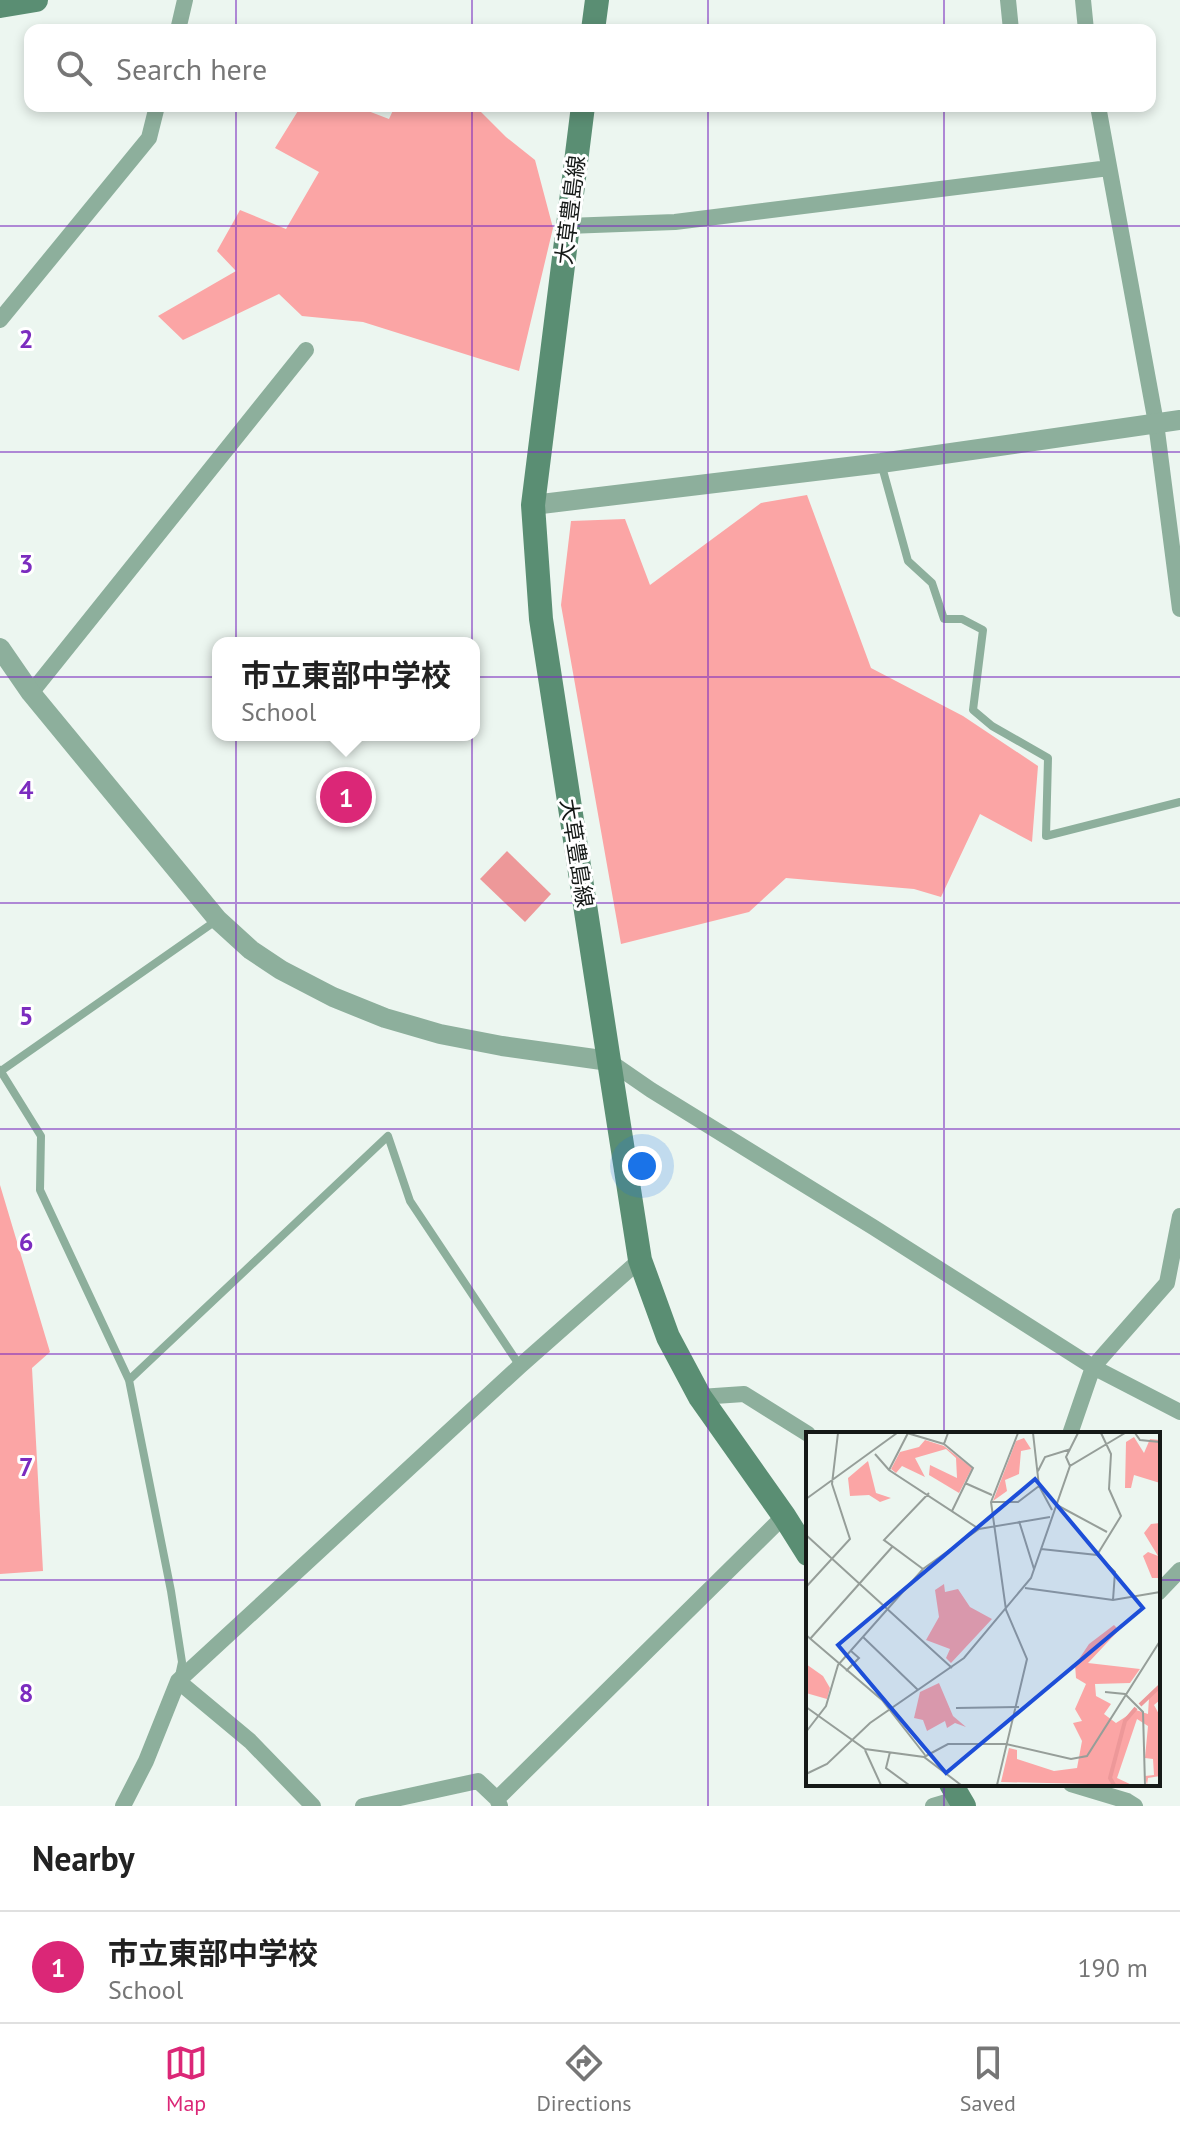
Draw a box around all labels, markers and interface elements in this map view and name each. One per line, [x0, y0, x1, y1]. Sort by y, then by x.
search box [24, 24, 1156, 112]
icon: search [52, 46, 96, 90]
text: Search here [116, 49, 267, 88]
street label: 大草豊島線 [549, 154, 591, 266]
text: 2 [19, 322, 33, 355]
text: 3 [19, 547, 33, 580]
popup [212, 637, 480, 741]
text: 市立東部中学校 [241, 655, 451, 694]
text: School [241, 695, 316, 728]
pin: 1 [320, 767, 372, 827]
text: 4 [19, 773, 34, 806]
street label: 大草豊島線 [555, 796, 599, 910]
text: 5 [19, 999, 33, 1032]
your location [622, 1146, 662, 1186]
text: 6 [19, 1225, 33, 1258]
inset map [806, 1432, 1160, 1786]
text: 7 [19, 1450, 33, 1483]
text: 8 [19, 1676, 33, 1709]
text: Nearby [32, 1836, 134, 1880]
text: 市立東部中学校 [108, 1933, 318, 1972]
text: 1 [51, 1951, 65, 1984]
text: 190 m [1077, 1951, 1148, 1984]
text: School [108, 1973, 183, 2006]
tab: Map [164, 2041, 208, 2117]
tab: Directions [536, 2041, 632, 2117]
tab: Saved [960, 2041, 1016, 2117]

